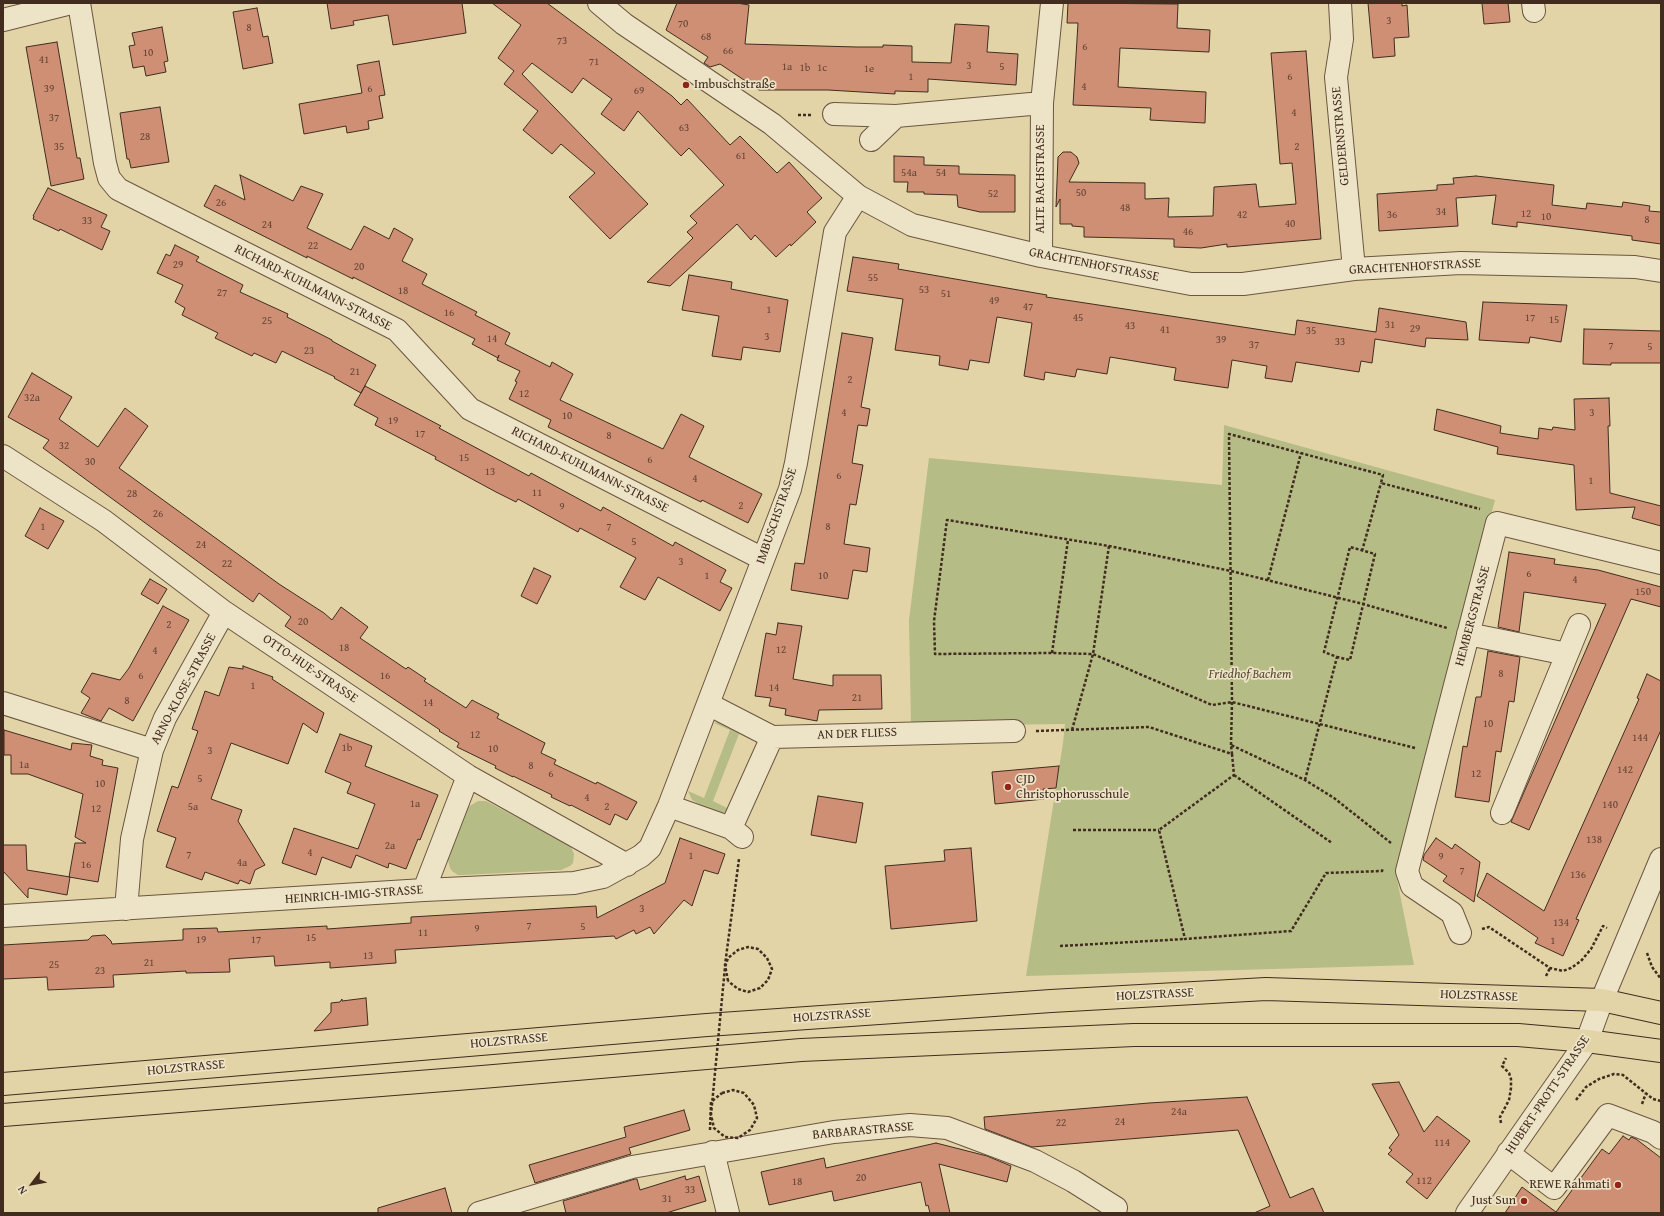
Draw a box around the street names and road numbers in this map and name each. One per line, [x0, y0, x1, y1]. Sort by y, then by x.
street label: GELDERNSTRASSE [1329, 86, 1353, 186]
street label: ALTE BACHSTRASSE [1033, 124, 1049, 234]
street label: RICHARD-KUHLMANN-STRASSE [232, 241, 394, 335]
street label: GRACHTENHOFSTRASSE [1028, 245, 1160, 285]
street label: GRACHTENHOFSTRASSE [1349, 256, 1481, 278]
street label: RICHARD-KUHLMANN-STRASSE [509, 423, 671, 517]
street label: IMBUSCHSTRASSE [753, 466, 801, 566]
street label: HEMBERGSTRASSE [1452, 564, 1494, 668]
street label: ARNO-KLOSE-STRASSE [148, 631, 220, 747]
street label: OTTO-HUE-STRASSE [259, 631, 361, 707]
street label: AN DER FLIESS [817, 725, 897, 743]
street label: HEINRICH-IMIG-STRASSE [284, 882, 424, 908]
street label: HOLZSTRASSE [1116, 985, 1194, 1005]
street label: HOLZSTRASSE [1440, 987, 1518, 1005]
street label: HOLZSTRASSE [793, 1005, 871, 1027]
street label: HOLZSTRASSE [469, 1030, 549, 1052]
street label: HUBERT-PROTT-STRASSE [1502, 1033, 1594, 1157]
street label: HOLZSTRASSE [146, 1057, 226, 1079]
street label: BARBARASTRASSE [812, 1119, 914, 1143]

